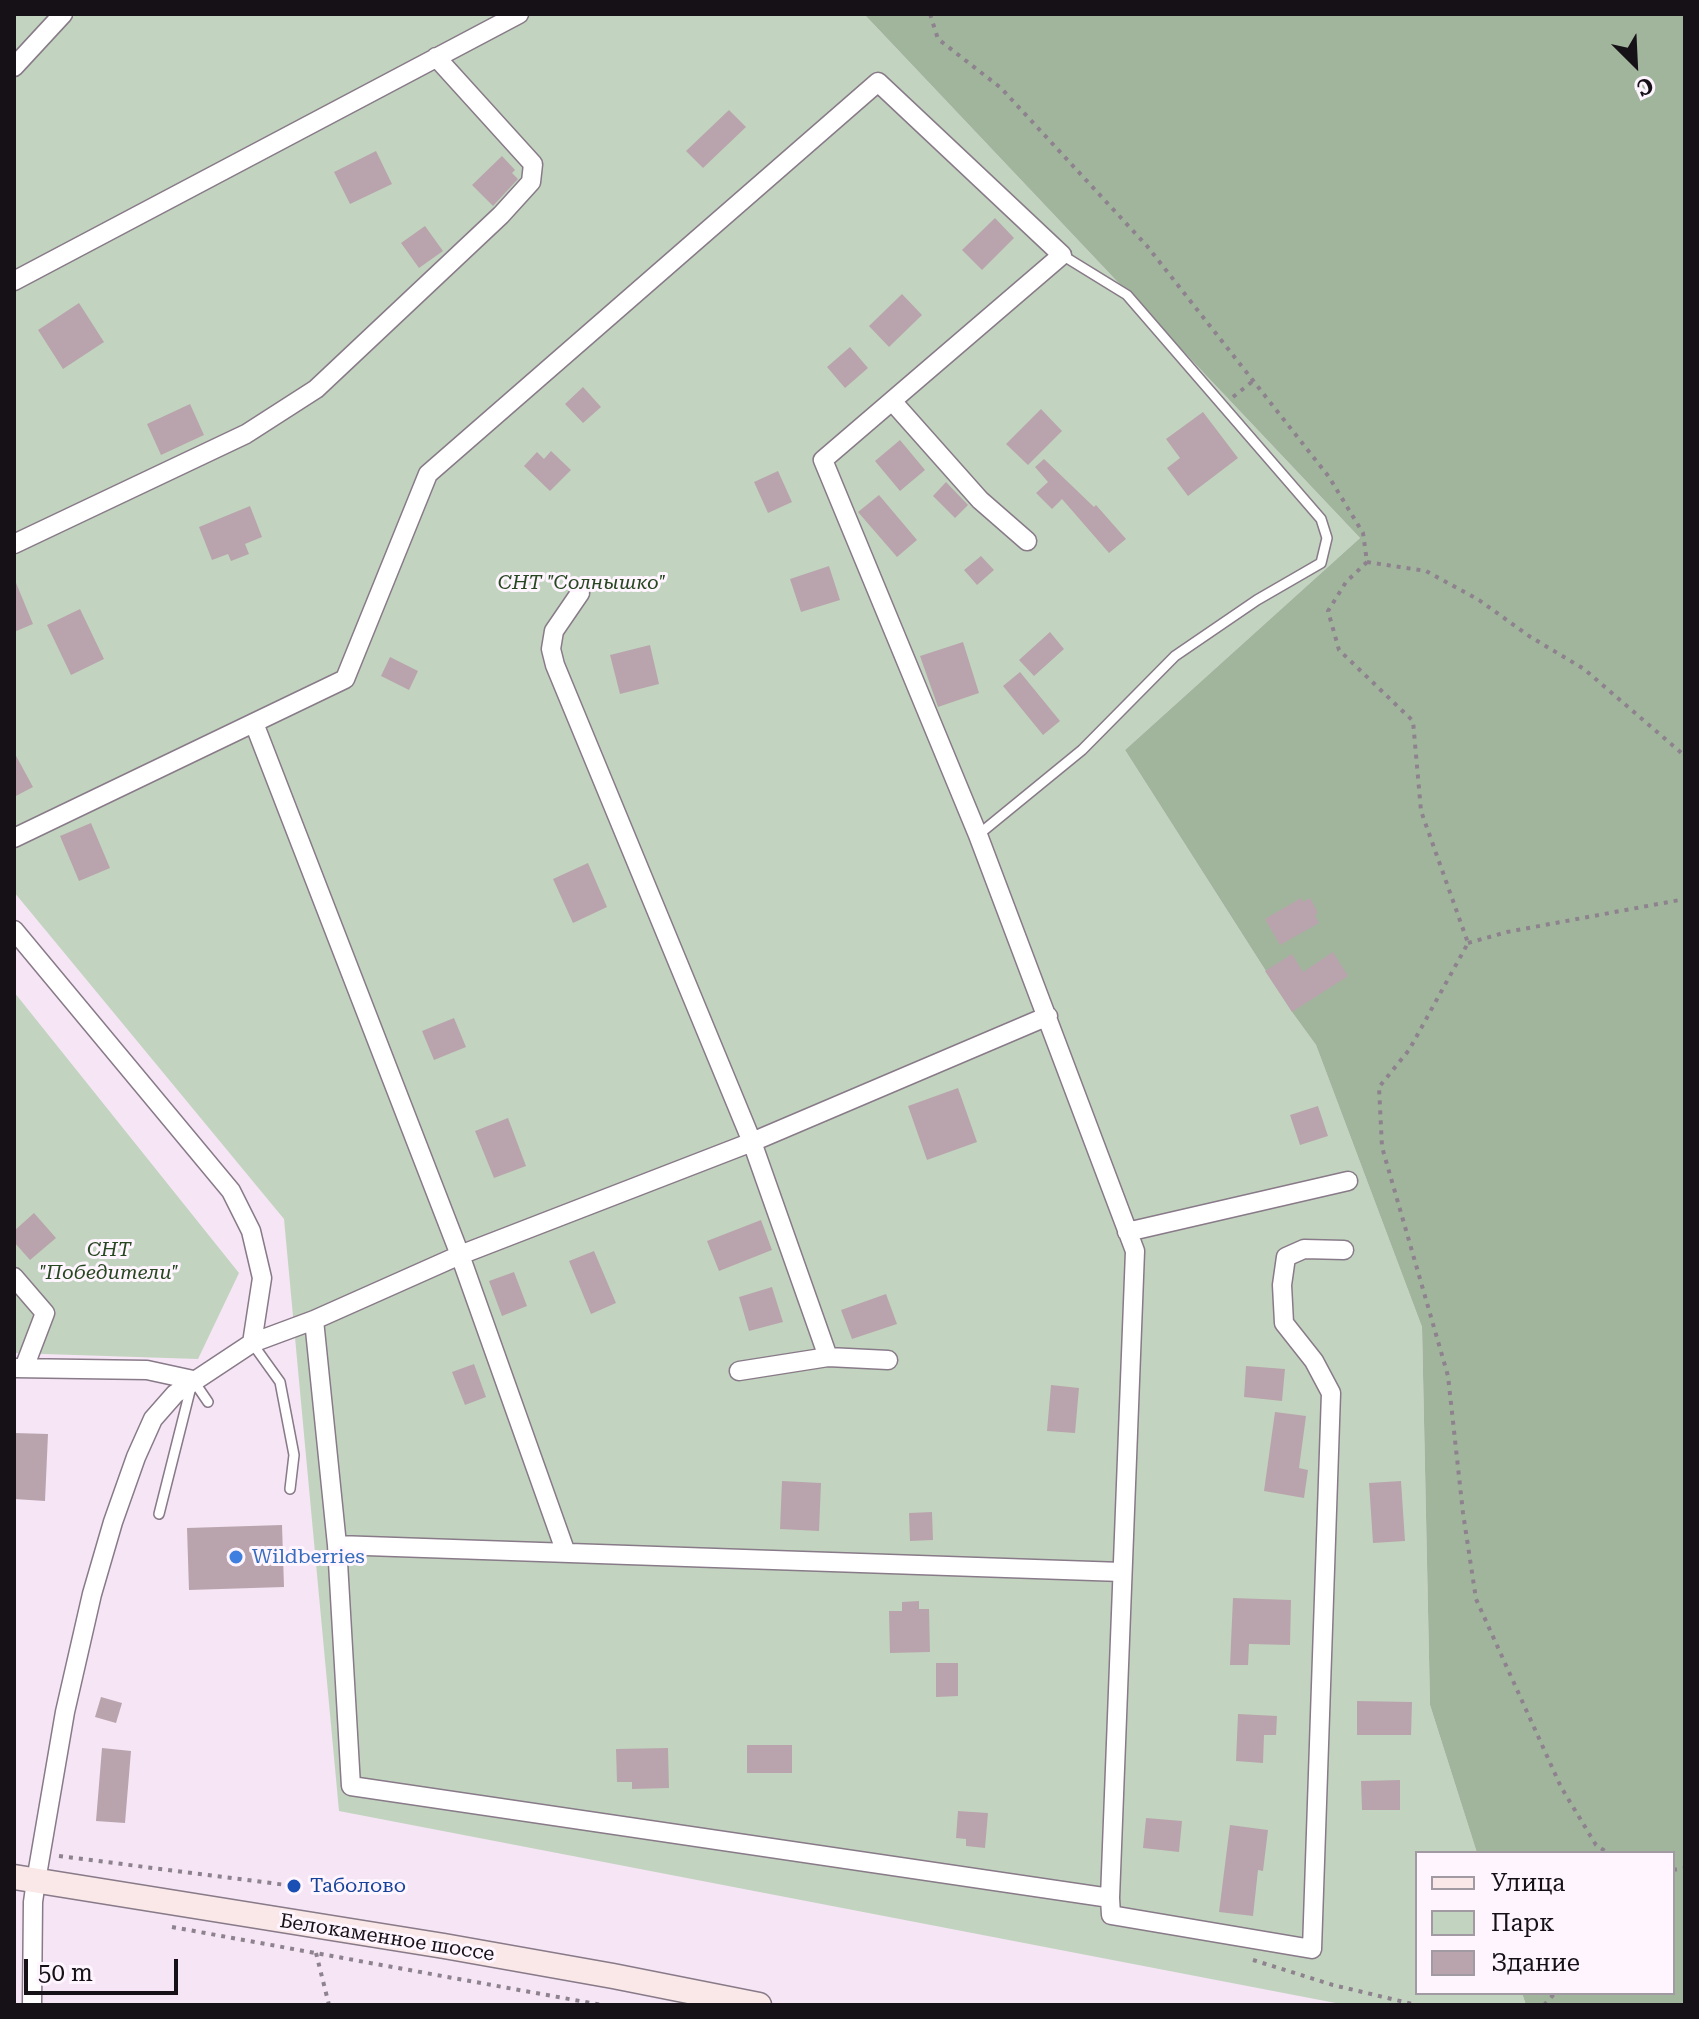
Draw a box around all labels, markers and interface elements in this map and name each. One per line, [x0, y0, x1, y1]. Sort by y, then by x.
north arrow [1595, 24, 1675, 104]
text: С [1633, 72, 1657, 101]
park label: СНТ "Солнышко" [498, 571, 666, 595]
park label: СНТ "Победители" [39, 1238, 179, 1285]
place label: Wildberries [252, 1545, 365, 1569]
marker: Wildberries [227, 1548, 245, 1566]
legend [1415, 1851, 1675, 1995]
text: Улица [1491, 1869, 1565, 1897]
place label: Таболово [310, 1874, 406, 1898]
marker: Таболово [285, 1877, 303, 1895]
street label: Белокаменное шоссе [278, 1909, 496, 1967]
text: Парк [1491, 1909, 1554, 1937]
scale bar [28, 1943, 182, 1993]
text: Здание [1491, 1949, 1580, 1977]
text: 50 m [38, 1959, 93, 1987]

